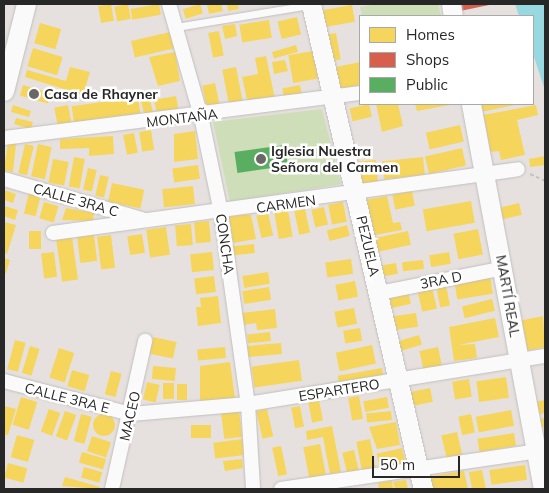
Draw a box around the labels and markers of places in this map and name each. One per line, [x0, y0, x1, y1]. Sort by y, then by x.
place label: Casa de Rhayner [44, 86, 158, 102]
marker: Casa de Rhayner [28, 88, 40, 100]
place label: Iglesia Nuestra Señora del Carmen [271, 143, 398, 176]
marker: Iglesia Nuestra Señora del Carmen [255, 153, 267, 165]

